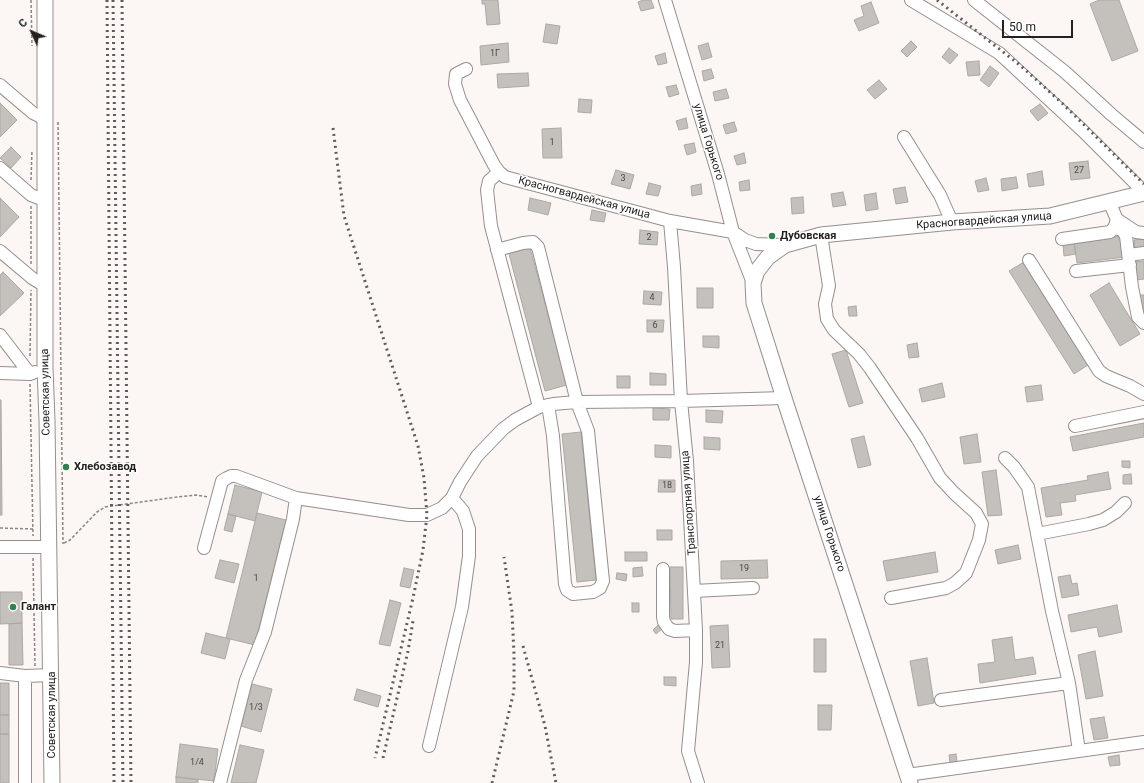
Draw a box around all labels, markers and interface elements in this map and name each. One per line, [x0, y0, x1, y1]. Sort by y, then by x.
north arrow [12, 12, 52, 52]
scale bar [1004, 12, 1075, 38]
text: С [16, 16, 30, 30]
text: 50 m [1009, 20, 1036, 34]
house number: 1Г [490, 49, 500, 59]
street label: улица Горького [690, 102, 726, 182]
house number: 1 [549, 138, 555, 148]
house number: 27 [1074, 166, 1084, 176]
street label: Красногвардейская улица [517, 174, 651, 222]
house number: 3 [620, 174, 626, 184]
street label: Красногвардейская улица [916, 210, 1052, 232]
place label: Дубовская [780, 229, 836, 243]
marker: Дубовская [767, 231, 777, 241]
house number: 2 [646, 233, 652, 243]
house number: 4 [649, 293, 655, 303]
house number: 6 [652, 321, 658, 331]
street label: Советская улица [39, 348, 53, 436]
street label: Транспортная улица [679, 450, 699, 556]
place label: Хлебозавод [74, 460, 136, 474]
marker: Хлебозавод [61, 462, 71, 472]
house number: 18 [662, 481, 672, 491]
street label: улица Горького [810, 494, 848, 574]
house number: 19 [739, 564, 749, 574]
house number: 1 [253, 574, 259, 584]
place label: Галант [21, 600, 56, 614]
marker: Галант [8, 602, 18, 612]
house number: 21 [715, 641, 725, 651]
street label: Советская улица [45, 671, 59, 759]
house number: 1/3 [249, 703, 263, 713]
house number: 1/4 [190, 758, 204, 768]

